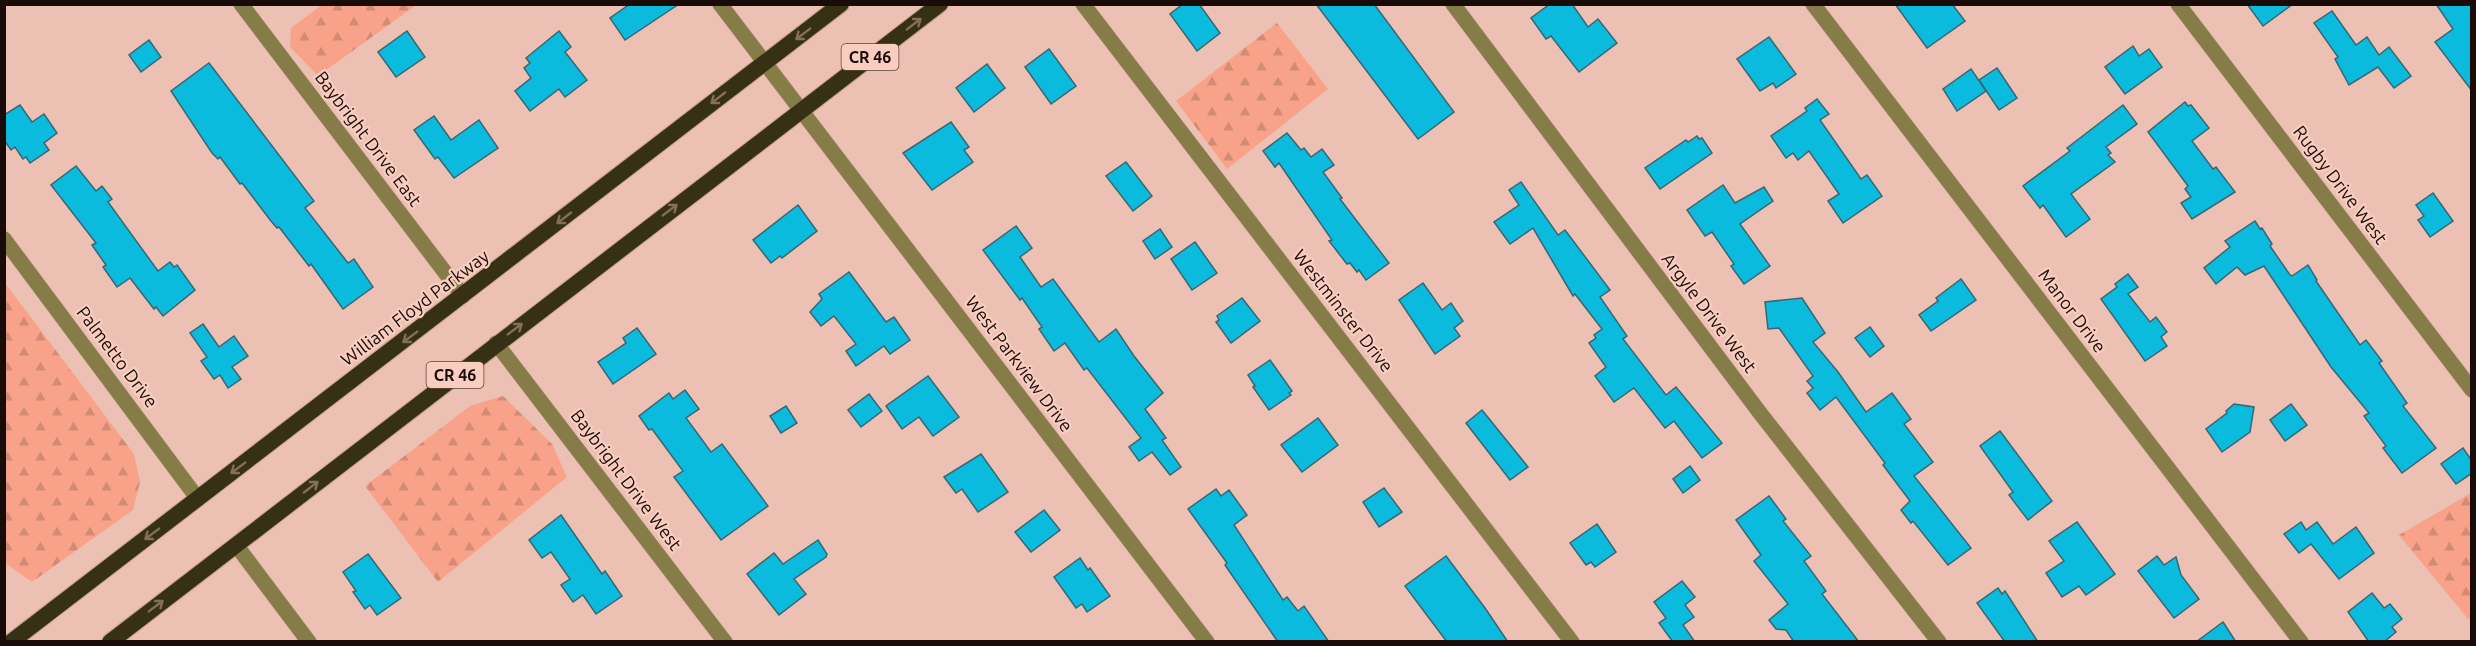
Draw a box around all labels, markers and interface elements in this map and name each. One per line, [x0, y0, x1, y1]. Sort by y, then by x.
one-way arrow [906, 17, 922, 30]
one-way arrow [795, 27, 811, 40]
road number: CR 46 [842, 44, 898, 70]
street label: Baybright Drive East [312, 67, 426, 210]
one-way arrow [711, 92, 727, 105]
street label: Rugby Drive West [2290, 121, 2392, 248]
one-way arrow [661, 204, 677, 217]
one-way arrow [557, 212, 573, 224]
street label: William Floyd Parkway [337, 245, 492, 369]
street label: Westminster Drive [1290, 245, 1398, 376]
street label: Argyle Drive West [1658, 249, 1761, 376]
street label: Manor Drive [2035, 265, 2111, 356]
street label: West Parkview Drive [962, 292, 1077, 435]
street label: Palmetto Drive [73, 302, 162, 411]
one-way arrow [506, 323, 522, 335]
one-way arrow [402, 330, 418, 343]
road number: CR 46 [426, 362, 484, 388]
street label: Baybright Drive West [567, 405, 686, 554]
one-way arrow [231, 462, 247, 475]
one-way arrow [302, 481, 318, 493]
one-way arrow [144, 528, 160, 541]
one-way arrow [148, 600, 164, 612]

